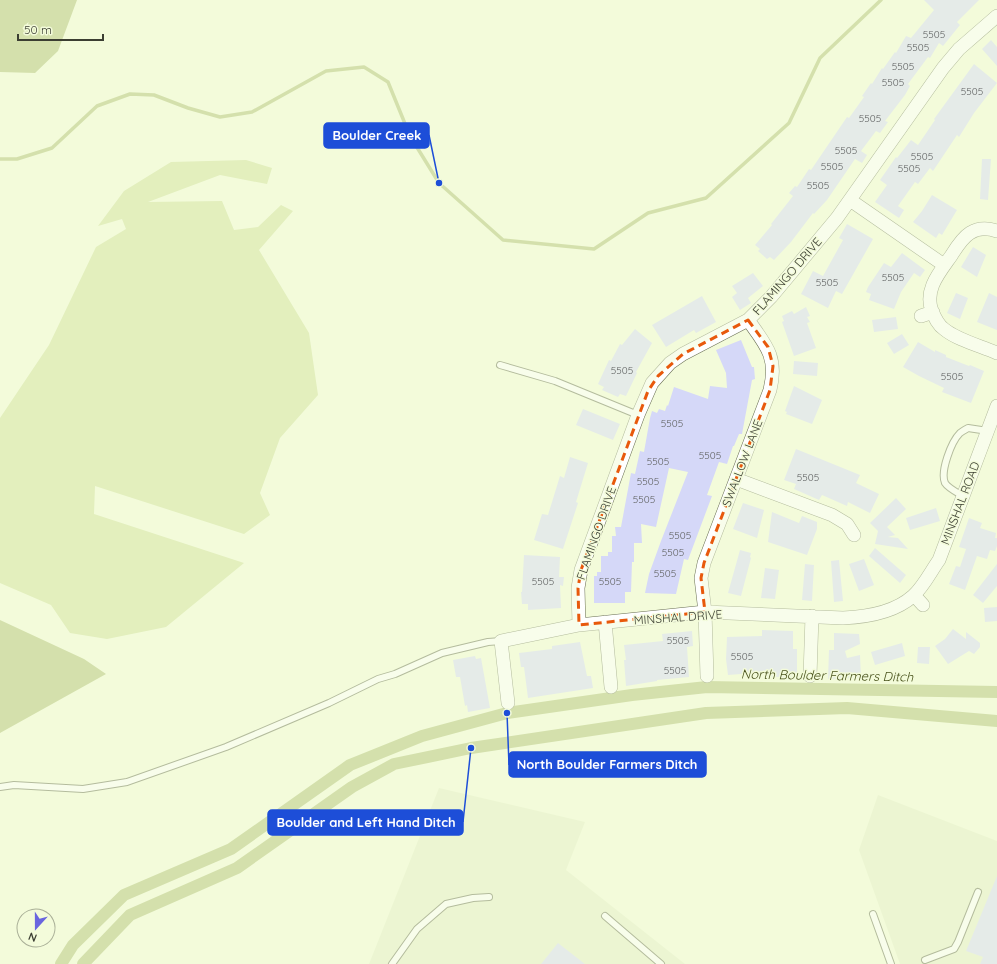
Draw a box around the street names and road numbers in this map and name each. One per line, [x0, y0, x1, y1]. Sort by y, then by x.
street label: FLAMINGO DRIVE [749, 234, 825, 318]
street label: SWALLOW LANE [718, 417, 766, 509]
street label: MINSHAL ROAD [937, 459, 983, 547]
street label: FLAMINGO DRIVE [573, 484, 619, 582]
street label: MINSHAL DRIVE [633, 606, 723, 628]

